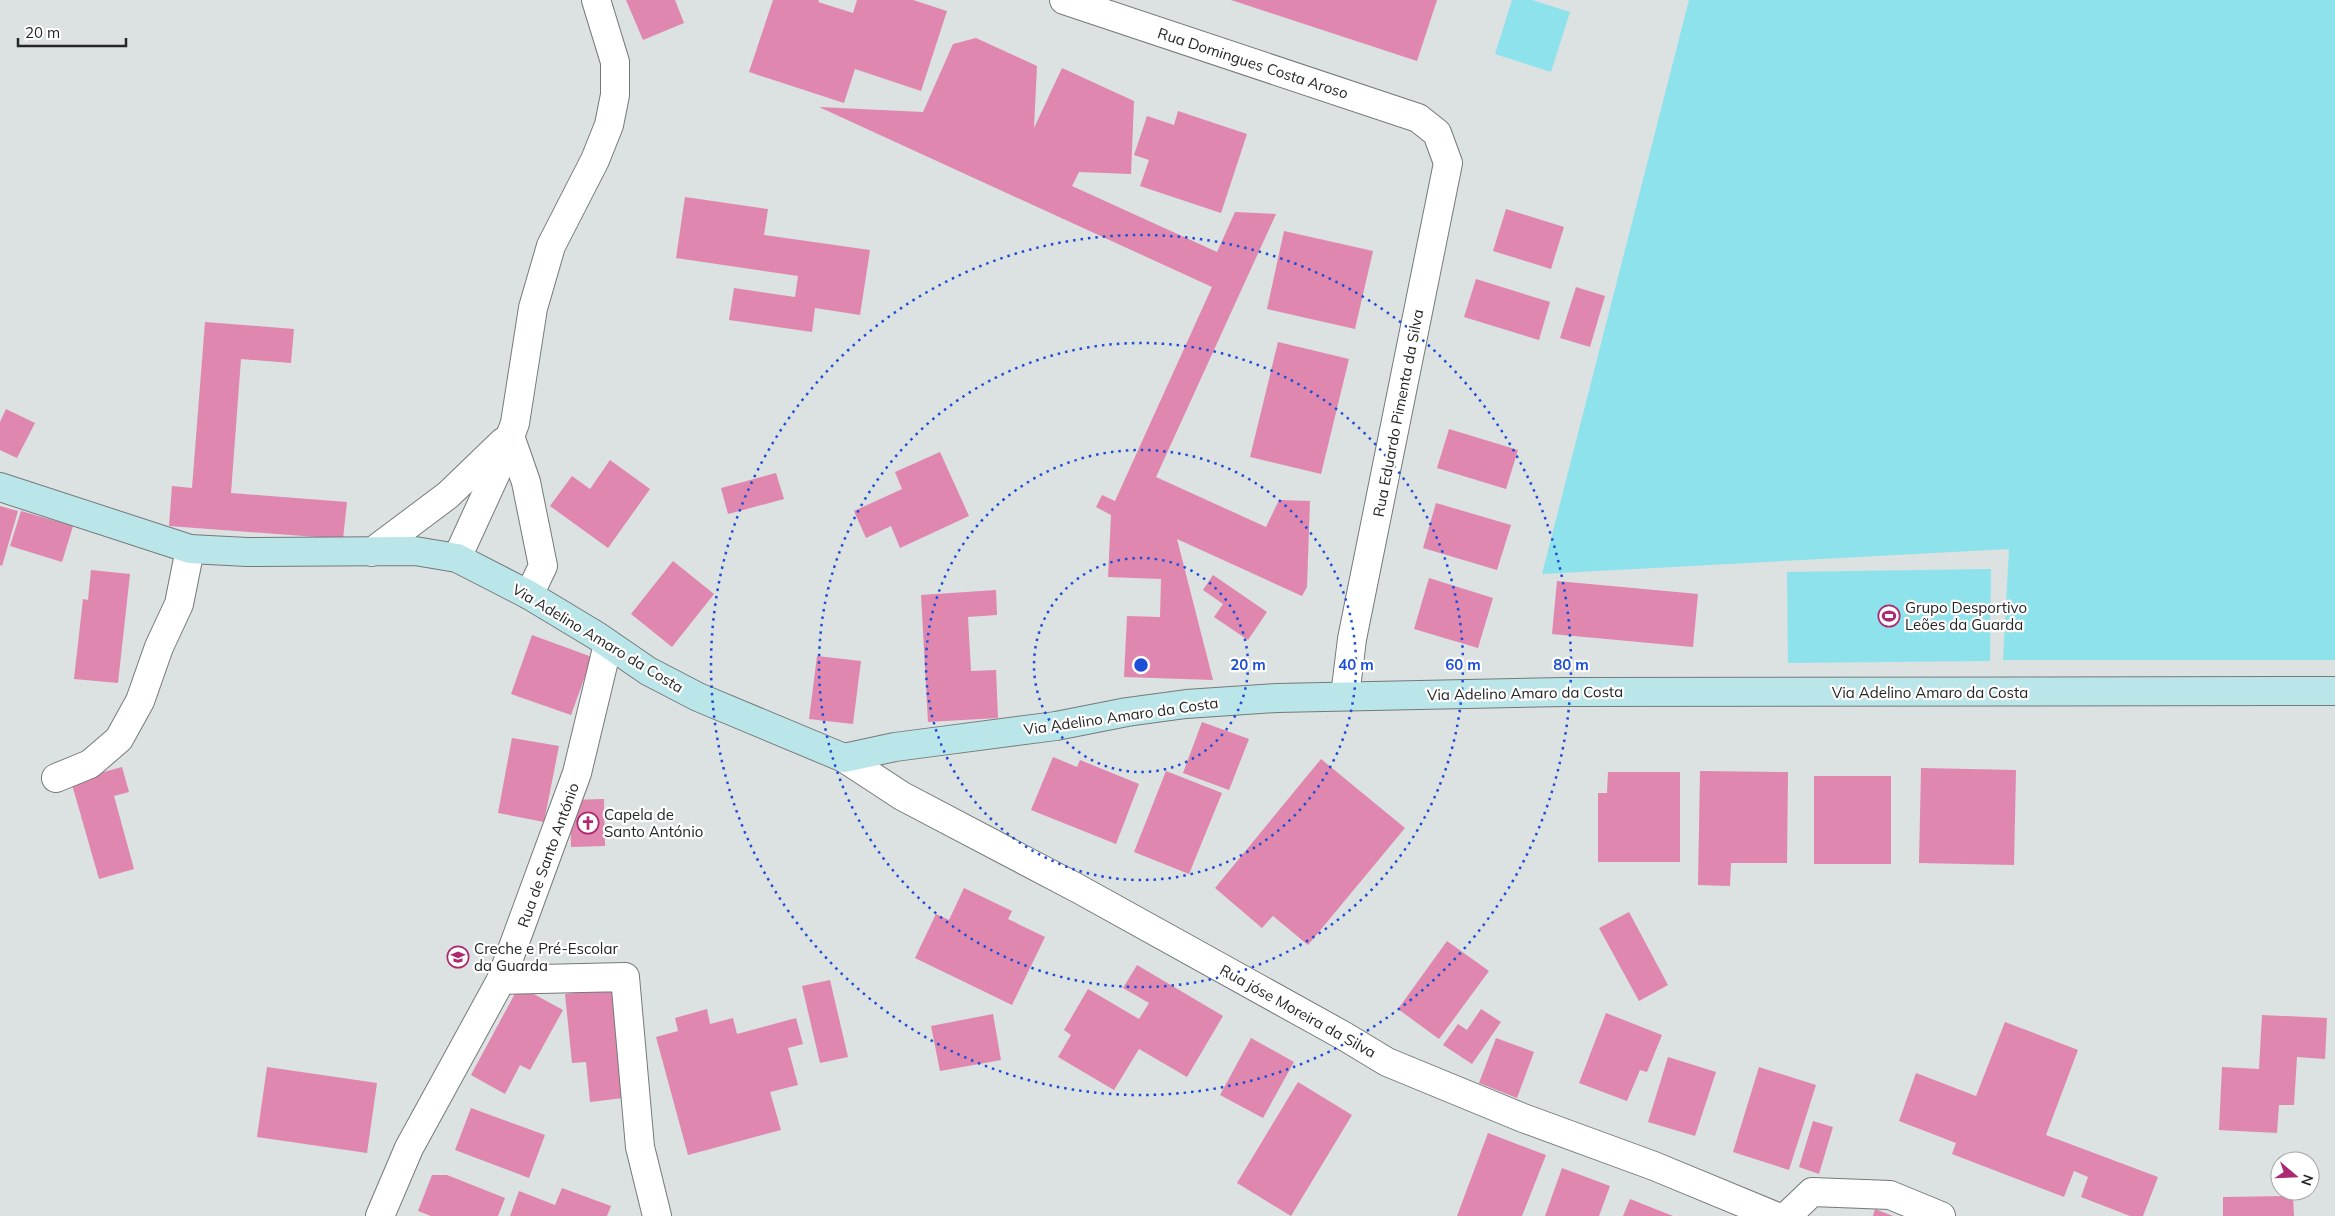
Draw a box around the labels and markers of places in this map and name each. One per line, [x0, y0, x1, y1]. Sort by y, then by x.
place label: Grupo Desportivo Leões da Guarda [1905, 598, 2027, 634]
sports icon: Grupo Desportivo Leões da Guarda [1877, 604, 1901, 628]
centre of rings [1132, 656, 1150, 674]
place label: Capela de Santo António [604, 805, 703, 841]
church icon: Capela de Santo António [576, 811, 600, 835]
place label: Creche e Pré-Escolar da Guarda [474, 939, 618, 975]
school or university icon: Creche e Pré-Escolar da Guarda [446, 945, 470, 969]

